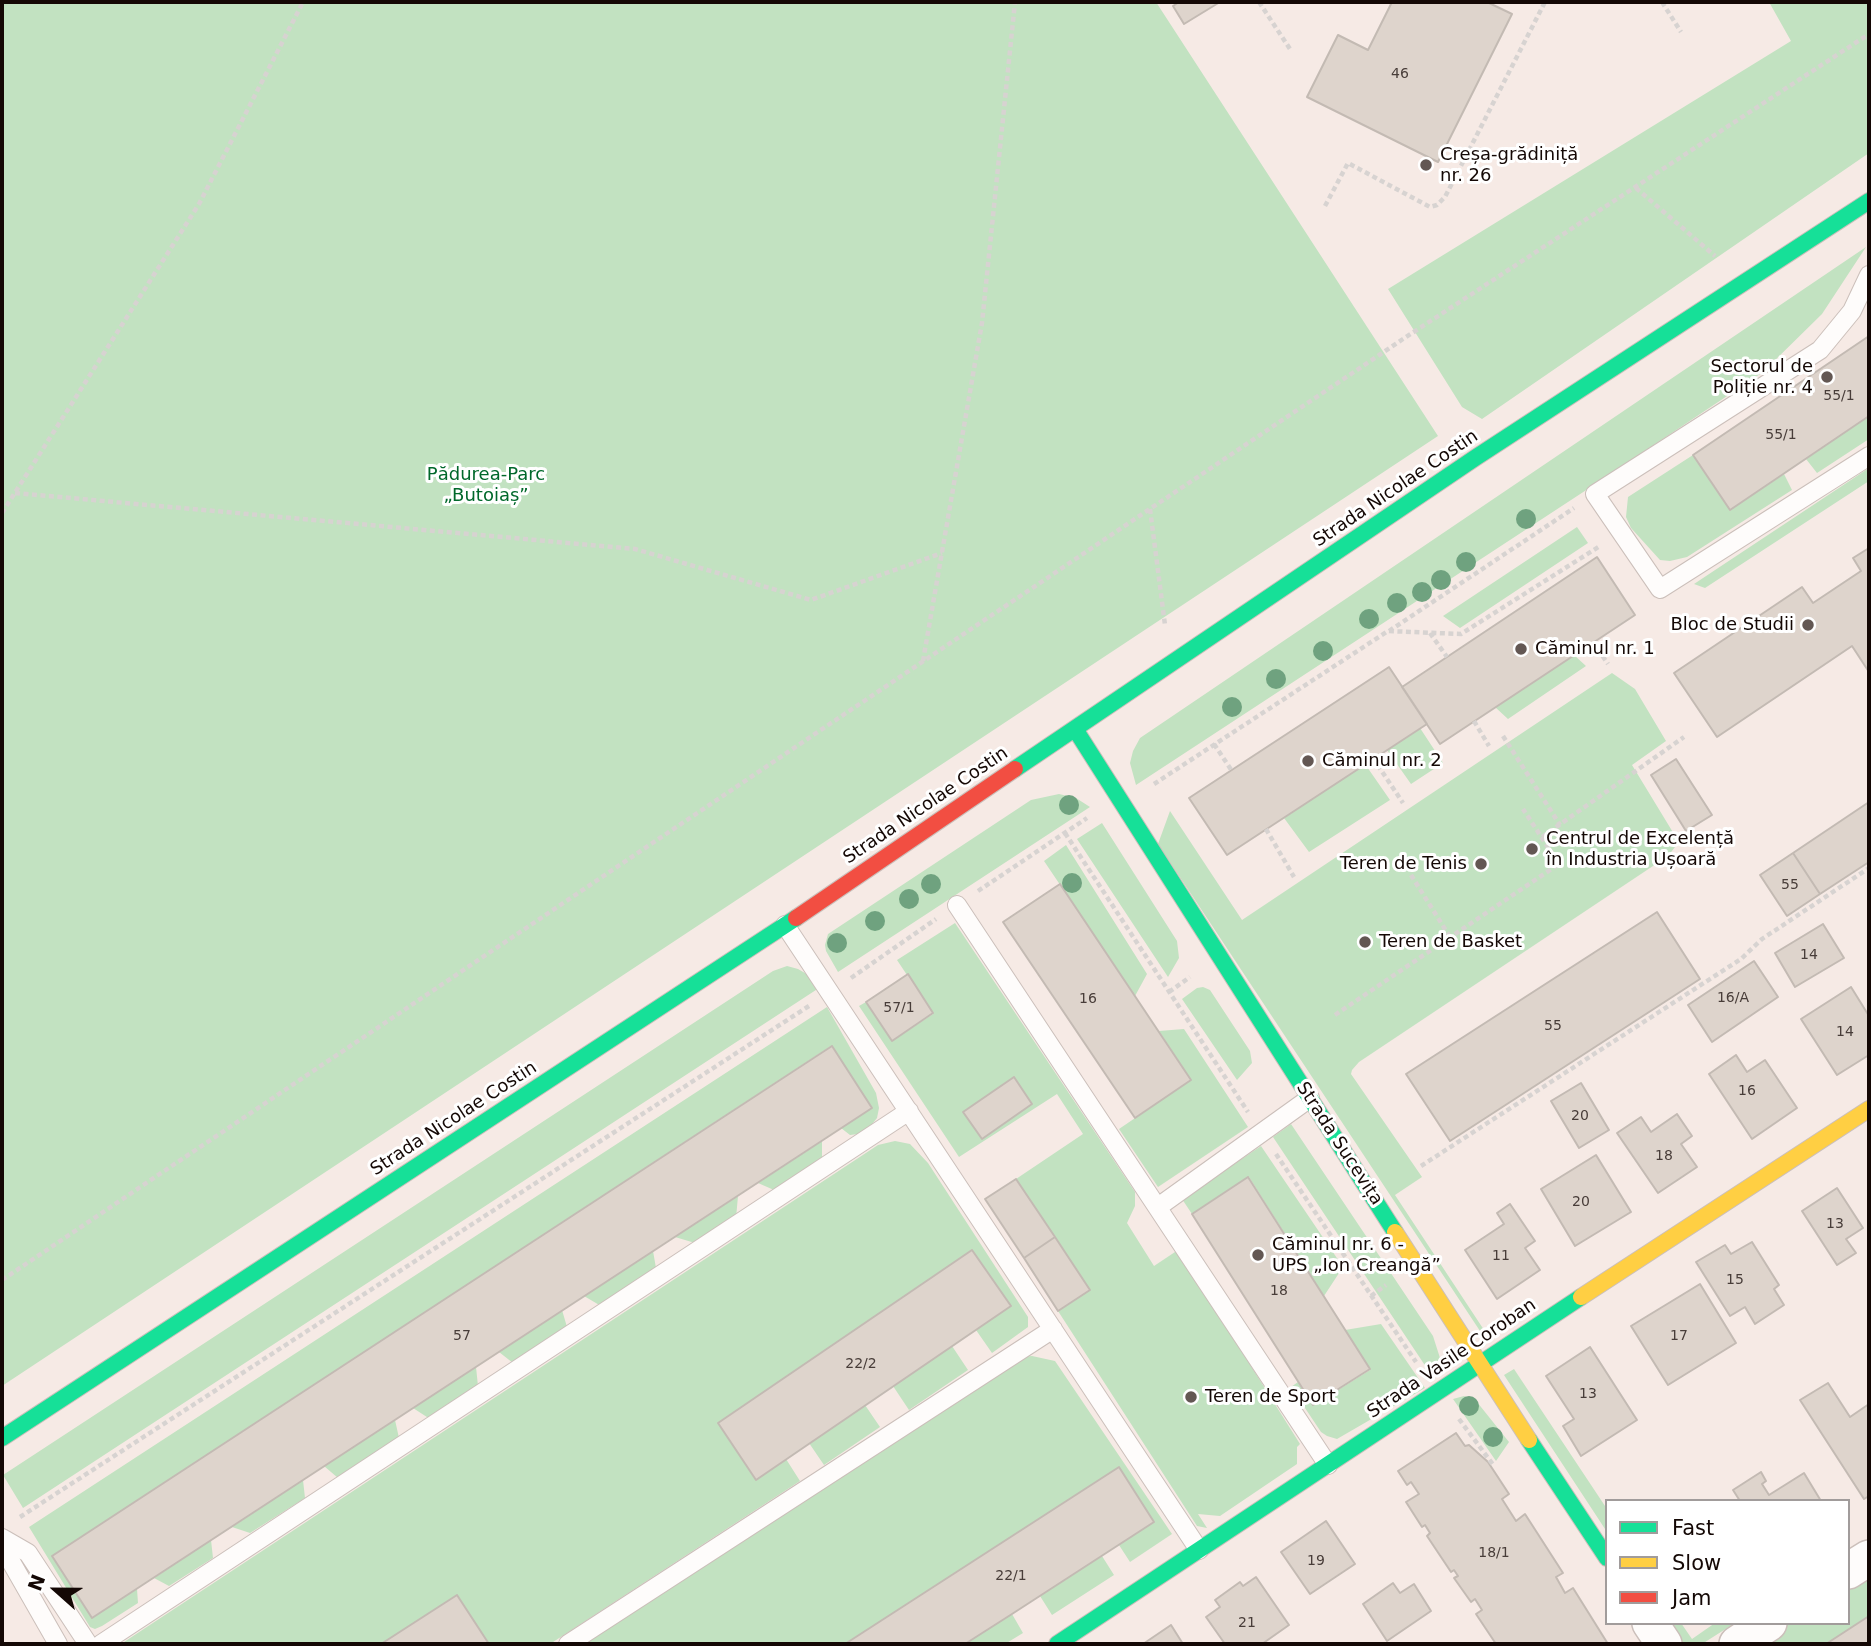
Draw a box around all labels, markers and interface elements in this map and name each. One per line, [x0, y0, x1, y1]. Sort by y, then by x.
house number: 46 [1391, 66, 1409, 82]
place label: Creșa-grădiniță nr. 26 [1440, 144, 1578, 186]
marker: Creșa-grădiniță nr. 26 [1418, 157, 1434, 173]
place label: Sectorul de Poliție nr. 4 [1711, 356, 1813, 398]
marker: Sectorul de Poliție nr. 4 [1819, 369, 1835, 385]
house number: 55/1 [1823, 388, 1855, 404]
street label: Strada Nicolae Costin [1310, 426, 1482, 552]
house number: 55/1 [1765, 427, 1797, 443]
park label: Pădurea-Parc „Butoiaș” [427, 464, 545, 506]
place label: Bloc de Studii [1670, 614, 1794, 636]
marker: Bloc de Studii [1800, 617, 1816, 633]
place label: Căminul nr. 1 [1535, 638, 1655, 660]
marker: Căminul nr. 1 [1513, 641, 1529, 657]
street label: Strada Nicolae Costin [840, 743, 1012, 869]
place label: Căminul nr. 2 [1322, 750, 1442, 772]
marker: Căminul nr. 2 [1300, 753, 1316, 769]
place label: Centrul de Excelență în Industria Ușoară [1546, 828, 1734, 870]
marker: Centrul de Excelență în Industria Ușoară [1524, 841, 1540, 857]
place label: Teren de Tenis [1340, 853, 1467, 875]
marker: Teren de Tenis [1473, 856, 1489, 872]
house number: 55 [1781, 877, 1799, 893]
place label: Teren de Basket [1379, 931, 1522, 953]
marker: Teren de Basket [1357, 934, 1373, 950]
house number: 14 [1800, 947, 1818, 963]
house number: 16/A [1717, 990, 1749, 1006]
house number: 16 [1079, 991, 1097, 1007]
house number: 57/1 [883, 1000, 915, 1016]
house number: 55 [1544, 1018, 1562, 1034]
house number: 14 [1836, 1024, 1854, 1040]
street label: Strada Nicolae Costin [367, 1057, 541, 1181]
street label: Strada Sucevița [1291, 1078, 1387, 1210]
house number: 16 [1738, 1083, 1756, 1099]
house number: 20 [1571, 1108, 1589, 1124]
house number: 18 [1655, 1148, 1673, 1164]
house number: 20 [1572, 1194, 1590, 1210]
house number: 13 [1826, 1216, 1844, 1232]
place label: Căminul nr. 6 - UPS „Ion Creangă” [1272, 1234, 1441, 1276]
marker: Căminul nr. 6 - UPS „Ion Creangă” [1250, 1247, 1266, 1263]
house number: 11 [1492, 1248, 1510, 1264]
house number: 15 [1726, 1272, 1744, 1288]
house number: 18 [1270, 1283, 1288, 1299]
street label: Strada Vasile Coroban [1364, 1294, 1540, 1424]
house number: 57 [453, 1328, 471, 1344]
house number: 17 [1670, 1328, 1688, 1344]
house number: 22/2 [845, 1356, 877, 1372]
place label: Teren de Sport [1205, 1386, 1336, 1408]
house number: 13 [1579, 1386, 1597, 1402]
marker: Teren de Sport [1183, 1389, 1199, 1405]
legend [1605, 1499, 1850, 1625]
text: Fast [1672, 1516, 1714, 1540]
house number: 18/1 [1478, 1545, 1510, 1561]
text: Slow [1672, 1551, 1721, 1575]
house number: 19 [1307, 1553, 1325, 1569]
north arrow [21, 1555, 91, 1625]
house number: 22/1 [995, 1568, 1027, 1584]
text: N [23, 1571, 50, 1594]
text: Jam [1672, 1586, 1712, 1610]
house number: 21 [1238, 1615, 1256, 1631]

